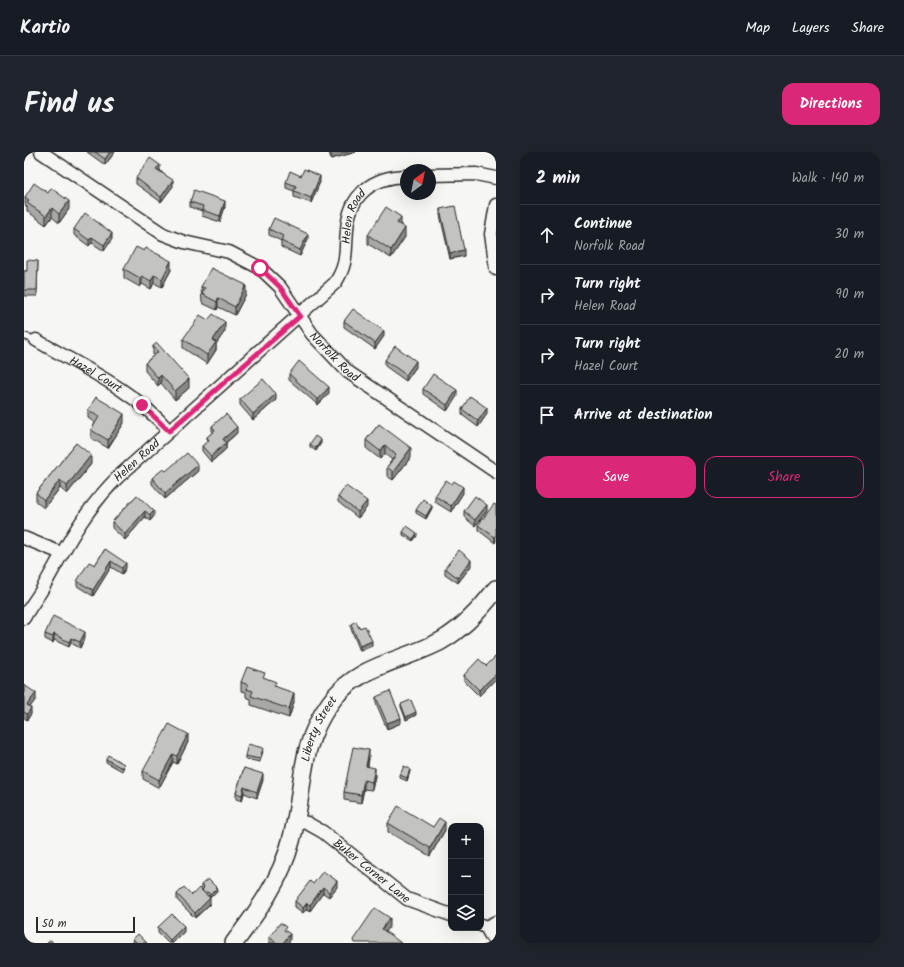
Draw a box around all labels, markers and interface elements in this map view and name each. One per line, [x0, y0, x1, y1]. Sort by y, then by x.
text: Kartio [20, 13, 70, 43]
text: Map [746, 17, 770, 39]
text: Layers [792, 17, 830, 39]
text: Share [852, 17, 884, 39]
text: Find us [24, 82, 115, 127]
button: Directions [782, 83, 880, 125]
north arrow [400, 164, 436, 200]
text: 2 min [536, 165, 580, 192]
text: Walk · 140 m [792, 168, 864, 189]
street label: Helen Road [337, 184, 371, 245]
text: Continue [574, 212, 632, 236]
icon: ahead [536, 224, 558, 246]
text: 30 m [835, 224, 864, 245]
text: Norfolk Road [574, 236, 644, 257]
route start [251, 259, 269, 277]
text: Turn right [574, 272, 641, 296]
icon: right [536, 284, 558, 306]
text: 90 m [836, 284, 864, 305]
text: Helen Road [574, 296, 636, 317]
street label: Norfolk Road [305, 327, 364, 387]
text: Turn right [574, 332, 641, 356]
icon: right [536, 344, 558, 366]
text: 20 m [834, 344, 864, 365]
street label: Hazel Court [66, 351, 127, 398]
text: Hazel Court [574, 356, 638, 377]
route end [133, 396, 151, 414]
text: Arrive at destination [574, 403, 713, 427]
icon: arrive [536, 404, 558, 426]
street label: Helen Road [109, 434, 165, 486]
button: Save [536, 456, 696, 498]
button: Share [704, 456, 864, 498]
street label: Liberty Street [296, 691, 342, 763]
map controls [448, 823, 484, 931]
button: + [448, 823, 484, 859]
street label: Buker Corner Lane [329, 834, 415, 908]
button: − [448, 859, 484, 895]
button: layers [448, 895, 484, 931]
scale bar [36, 915, 135, 934]
text: 50 m [42, 915, 67, 933]

